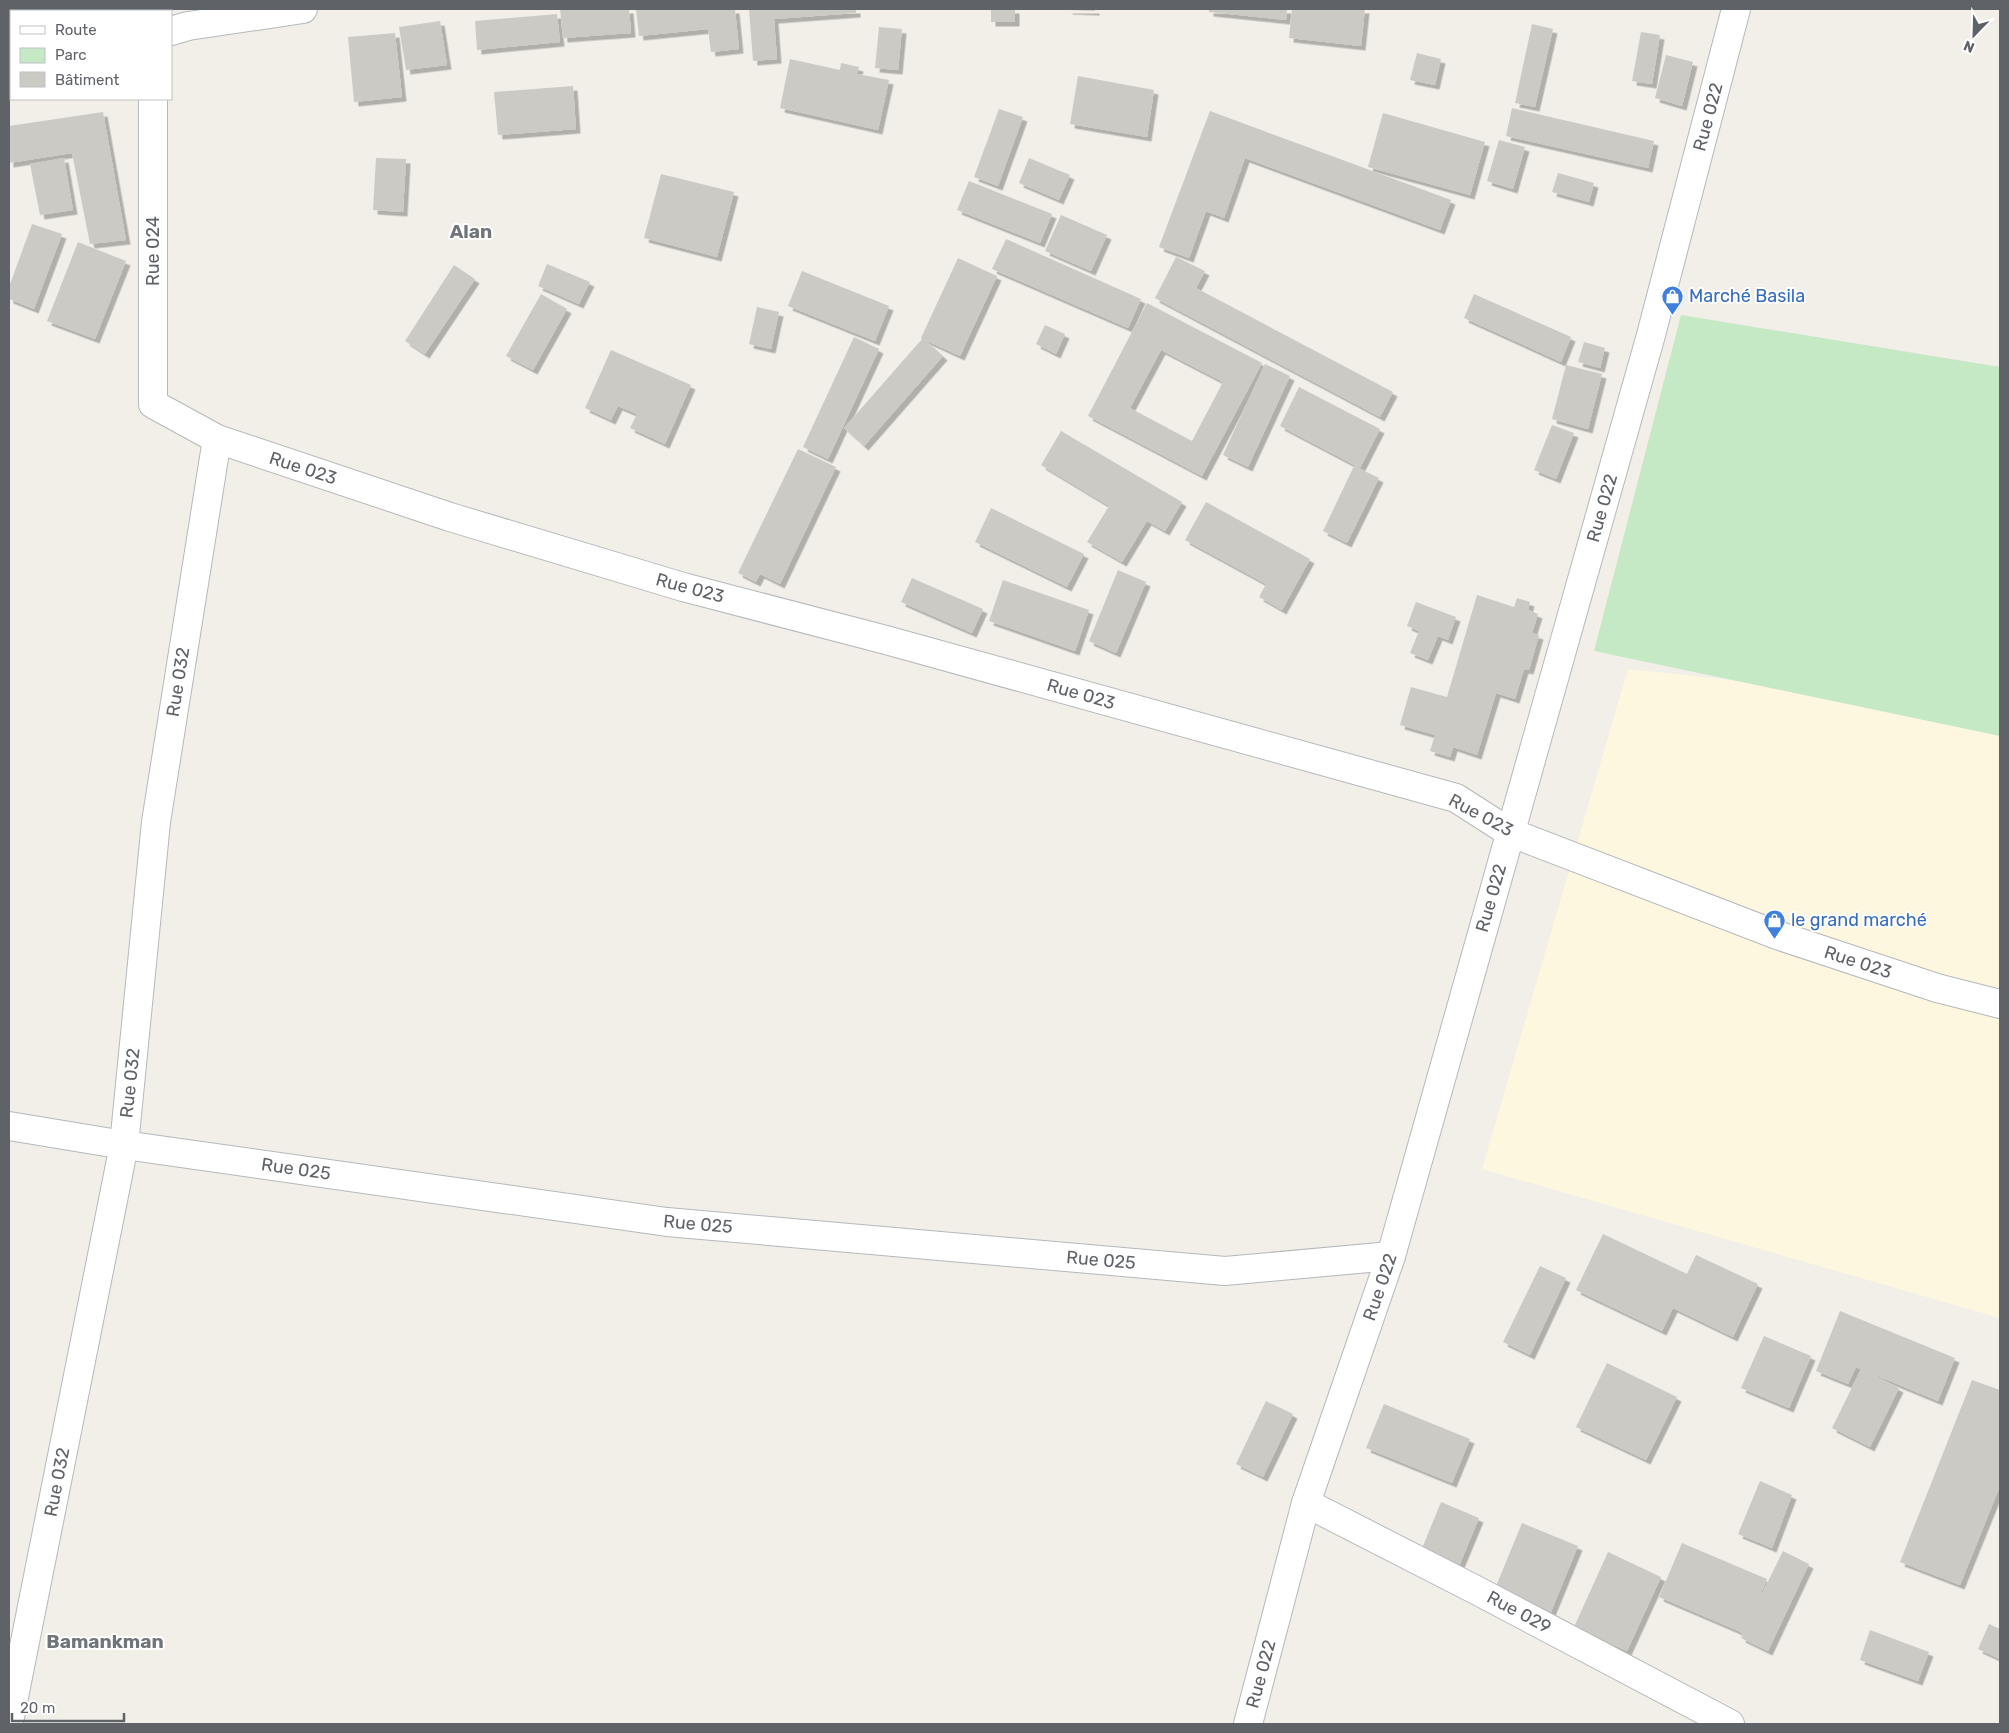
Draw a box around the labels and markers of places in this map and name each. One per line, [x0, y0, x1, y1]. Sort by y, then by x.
shop icon: Marché Basila [1661, 284, 1685, 315]
place label: Marché Basila [1689, 285, 1805, 307]
shop icon: le grand marché [1763, 908, 1787, 939]
place label: le grand marché [1791, 909, 1927, 931]

